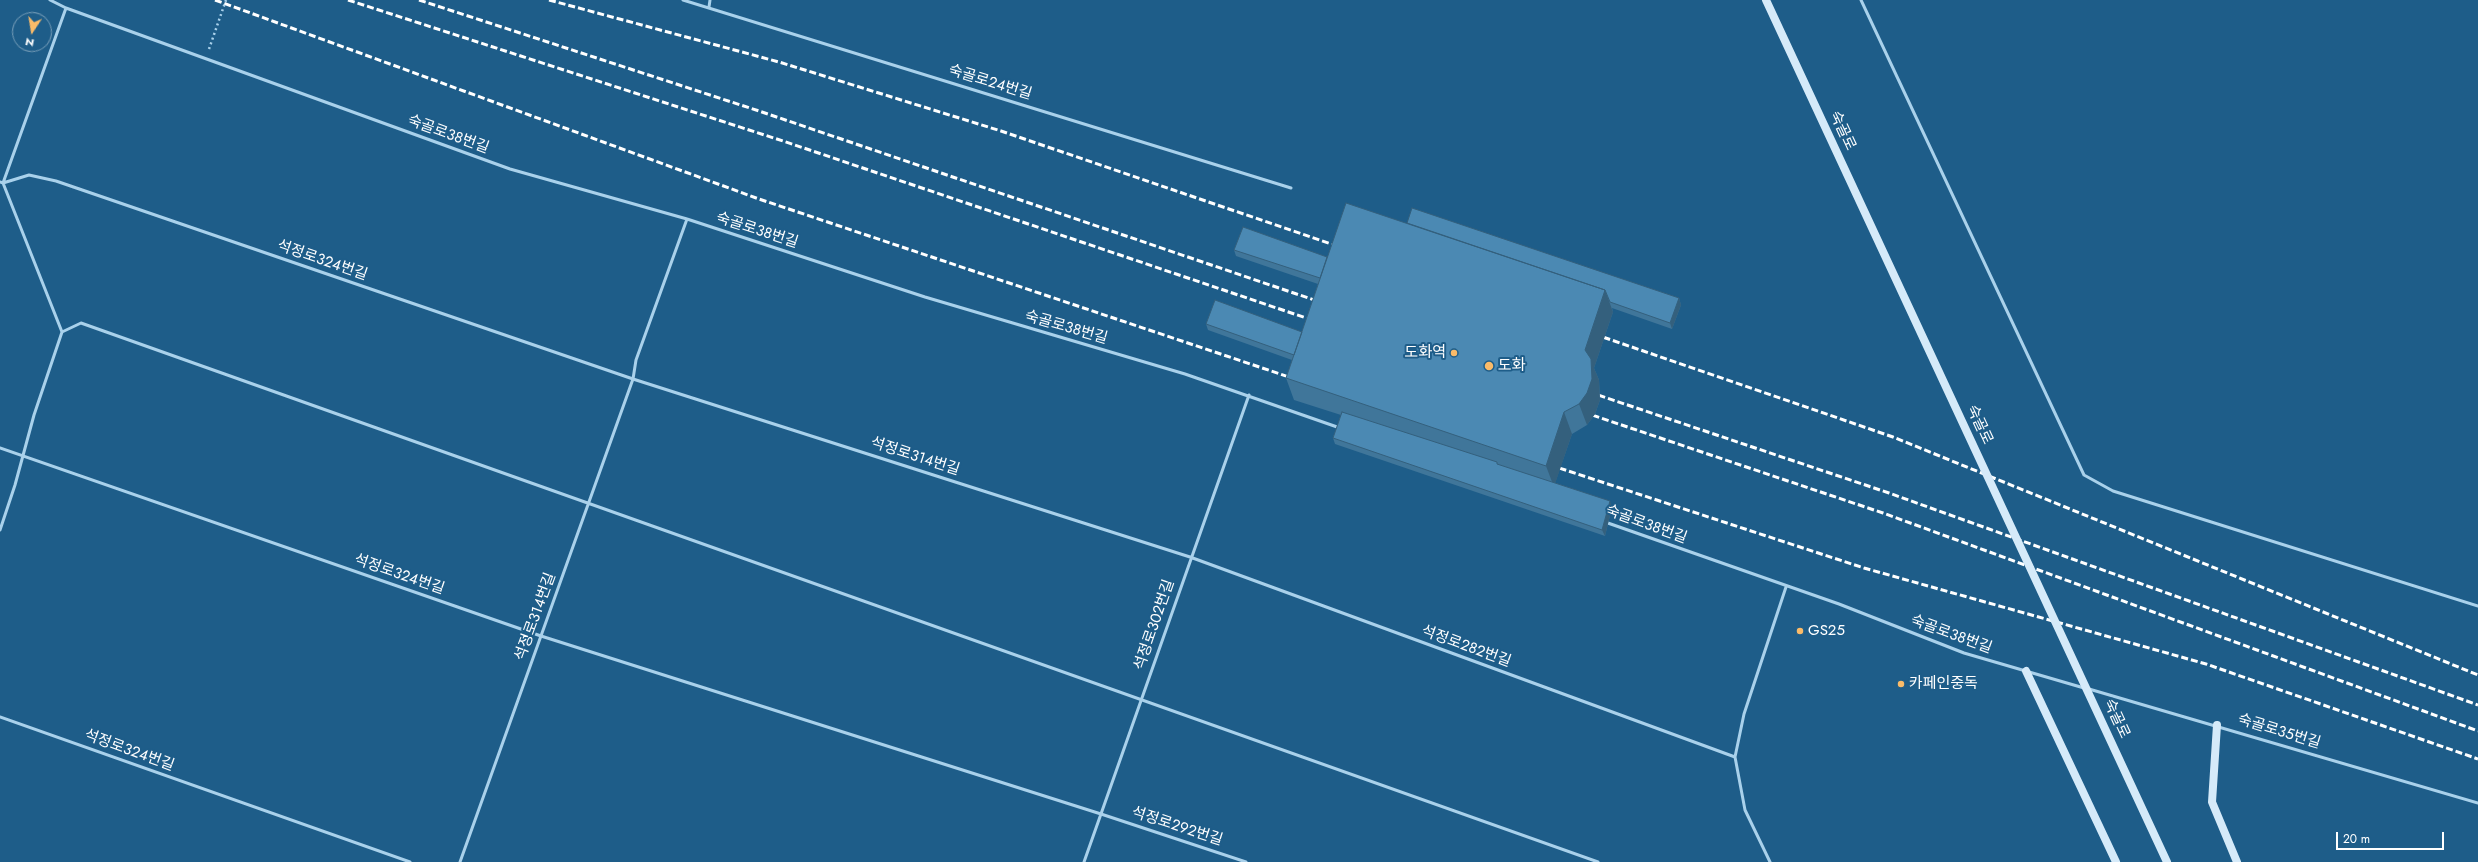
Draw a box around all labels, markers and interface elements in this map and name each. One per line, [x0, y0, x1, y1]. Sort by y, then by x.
north arrow [12, 12, 52, 52]
text: N [24, 34, 36, 51]
street label: 숙골로24번길 [946, 62, 1034, 104]
street label: 숙골로 [1825, 108, 1859, 154]
street label: 숙골로38번길 [405, 112, 491, 158]
street label: 숙골로38번길 [714, 209, 800, 253]
street label: 석정로324번길 [274, 237, 370, 285]
street label: 숙골로38번길 [1022, 308, 1110, 348]
place label: 도화역 [1405, 344, 1446, 362]
marker: 도화역 [1449, 348, 1459, 358]
place label: 도화 [1498, 357, 1526, 375]
marker: 도화 [1483, 360, 1495, 372]
street label: 숙골로 [1962, 402, 1996, 448]
street label: 석정로314번길 [868, 434, 962, 480]
street label: 숙골로38번길 [1603, 502, 1689, 548]
street label: 석정로324번길 [351, 551, 447, 599]
street label: 석정로314번길 [512, 570, 560, 664]
street label: 석정로302번길 [1131, 577, 1179, 673]
street label: 숙골로38번길 [1908, 612, 1994, 658]
street label: 석정로282번길 [1419, 622, 1513, 672]
place label: GS25 [1808, 622, 1845, 640]
marker: GS25 [1795, 626, 1805, 636]
place label: 카페인중독 [1909, 675, 1978, 693]
marker: 카페인중독 [1896, 679, 1906, 689]
street label: 숙골로 [2099, 696, 2133, 742]
street label: 숙골로35번길 [2235, 711, 2323, 753]
street label: 석정로324번길 [82, 726, 176, 776]
street label: 석정로292번길 [1129, 804, 1225, 850]
scale bar [2338, 824, 2446, 850]
text: 20 m [2343, 830, 2370, 848]

